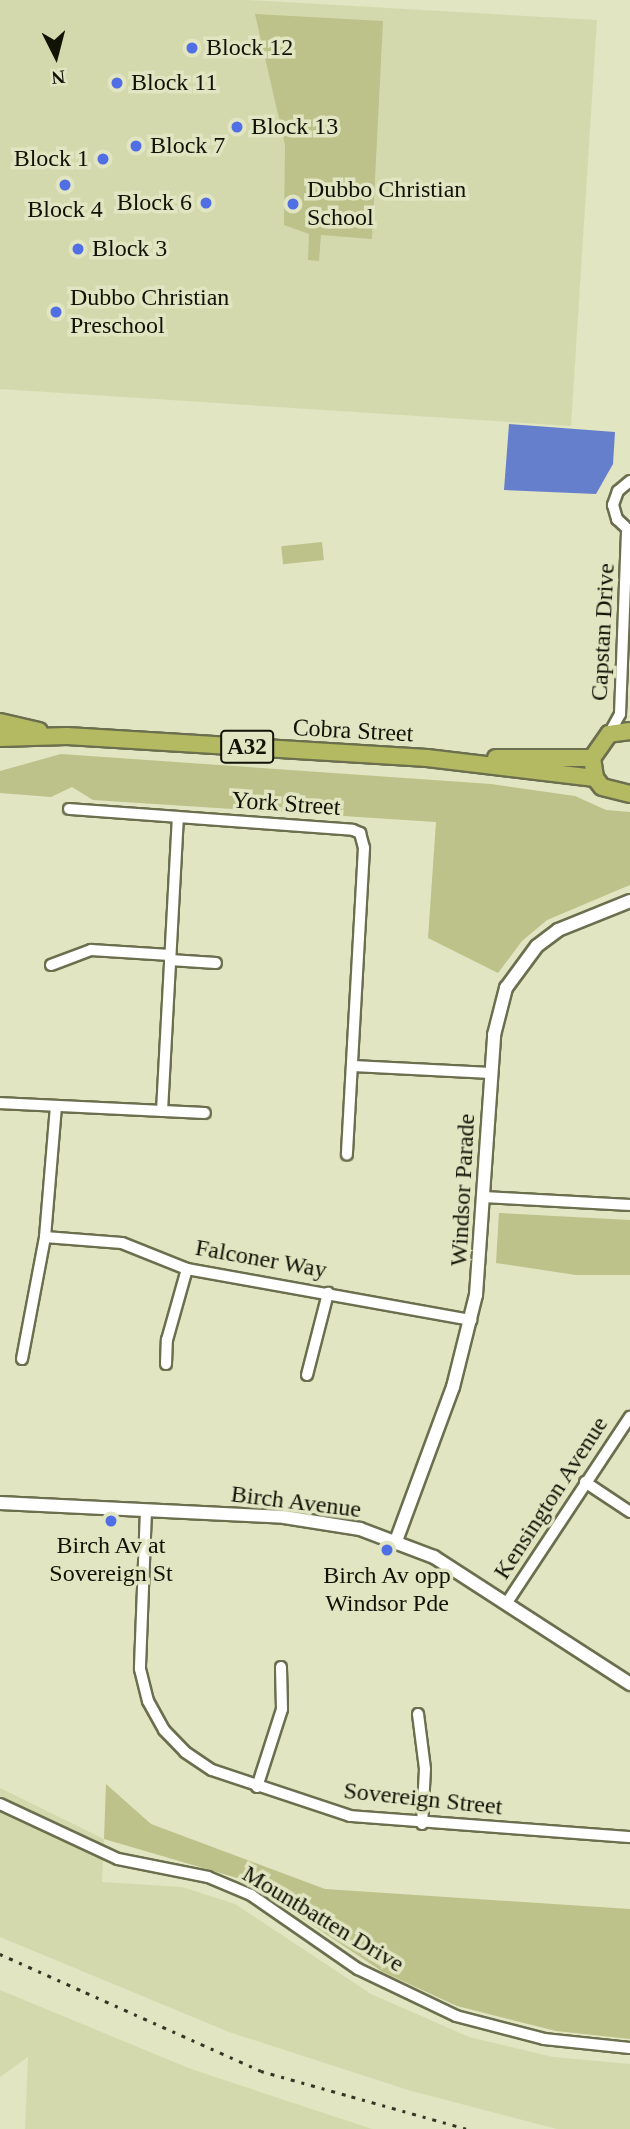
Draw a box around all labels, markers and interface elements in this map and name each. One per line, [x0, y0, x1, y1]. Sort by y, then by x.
north arrow [21, 21, 91, 91]
place label: Block 12 [206, 34, 293, 62]
marker: Block 12 [184, 40, 200, 56]
text: N [50, 66, 66, 89]
place label: Block 11 [131, 69, 217, 97]
marker: Block 11 [109, 75, 125, 91]
place label: Block 13 [251, 113, 338, 141]
marker: Block 13 [229, 119, 245, 135]
place label: Block 7 [150, 132, 225, 160]
marker: Block 7 [128, 138, 144, 154]
place label: Block 1 [14, 145, 89, 173]
marker: Block 1 [95, 151, 111, 167]
place label: Dubbo Christian School [307, 176, 466, 232]
marker: Block 4 [57, 177, 73, 193]
place label: Block 6 [117, 189, 192, 217]
marker: Block 6 [198, 195, 214, 211]
place label: Block 4 [27, 196, 103, 224]
marker: Dubbo Christian School [285, 196, 301, 212]
place label: Block 3 [92, 235, 167, 263]
marker: Block 3 [70, 241, 86, 257]
place label: Dubbo Christian Preschool [70, 284, 229, 340]
marker: Dubbo Christian Preschool [48, 304, 64, 320]
street label: Capstan Drive [585, 562, 621, 702]
street label: Cobra Street [292, 713, 414, 749]
road number: A32 [219, 727, 275, 766]
street label: York Street [231, 786, 341, 822]
street label: Windsor Parade [445, 1113, 481, 1267]
street label: Falconer Way [193, 1233, 329, 1285]
street label: Kensington Avenue [487, 1411, 615, 1585]
street label: Birch Avenue [229, 1480, 363, 1524]
marker: Birch Av at Sovereign St [103, 1513, 119, 1529]
place label: Birch Av at Sovereign St [49, 1532, 173, 1588]
marker: Birch Av opp Windsor Pde [379, 1542, 395, 1558]
place label: Birch Av opp Windsor Pde [323, 1562, 451, 1618]
street label: Sovereign Street [342, 1776, 504, 1822]
street label: Mountbatten Drive [237, 1859, 409, 1979]

